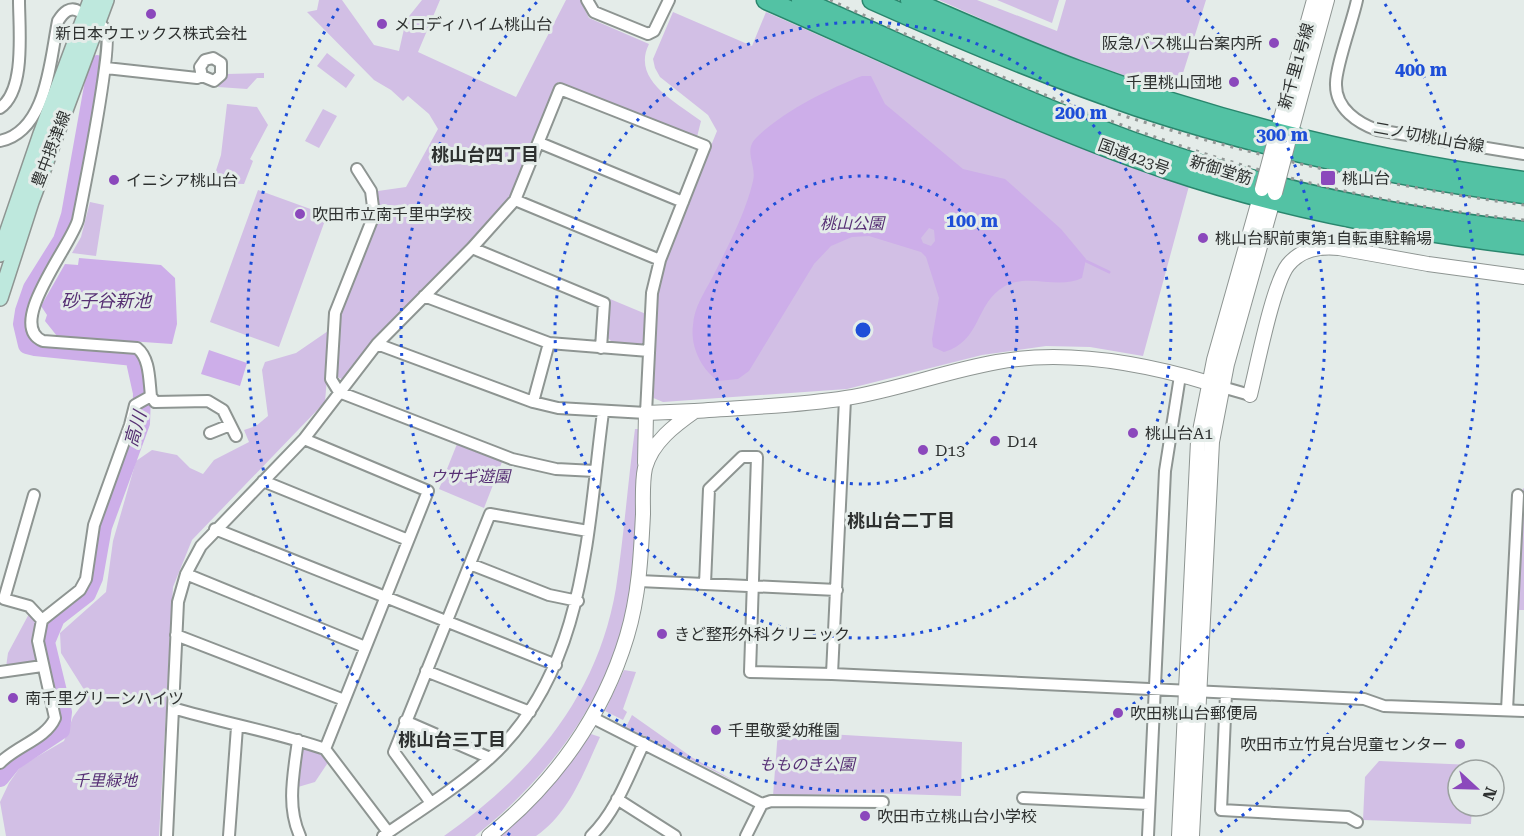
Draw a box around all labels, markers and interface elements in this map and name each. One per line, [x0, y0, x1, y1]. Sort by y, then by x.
marker: 新日本ウエックス株式会社 [144, 7, 158, 21]
place label: メロディハイム桃山台 [394, 15, 552, 34]
marker: メロディハイム桃山台 [375, 17, 389, 31]
street label: 新千里1号線 [1275, 21, 1317, 111]
place label: 新日本ウエックス株式会社 [55, 24, 247, 43]
place label: 阪急バス桃山台案内所 [1102, 34, 1262, 53]
marker: 阪急バス桃山台案内所 [1267, 36, 1281, 50]
text: 400 m [1395, 59, 1448, 80]
place label: 千里桃山団地 [1126, 73, 1222, 92]
marker: 千里桃山団地 [1227, 75, 1241, 89]
text: 200 m [1055, 102, 1108, 123]
street label: 豊中摂津線 [28, 108, 74, 190]
street label: 二ノ切桃山台線 [1372, 118, 1486, 156]
text: 300 m [1256, 124, 1309, 145]
street label: 国道423号 [1096, 135, 1172, 179]
district label: 桃山台四丁目 [431, 144, 539, 165]
street label: 新御堂筋 [1188, 152, 1254, 188]
marker: 桃山台 [1319, 169, 1337, 187]
place label: 桃山台 [1342, 169, 1390, 188]
place label: イニシア桃山台 [126, 171, 238, 190]
marker: イニシア桃山台 [107, 173, 121, 187]
place label: 吹田市立南千里中学校 [312, 205, 472, 224]
marker: 吹田市立南千里中学校 [293, 207, 307, 221]
text: 100 m [946, 210, 999, 231]
park label: 桃山公園 [820, 214, 886, 233]
place label: 桃山台駅前東第1自転車駐輪場 [1215, 229, 1432, 248]
marker: 桃山台駅前東第1自転車駐輪場 [1196, 231, 1210, 245]
water label: 砂子谷新池 [61, 290, 153, 311]
centre of rings [853, 320, 873, 340]
water label: 高川 [120, 407, 151, 449]
place label: 桃山台A1 [1145, 424, 1213, 443]
marker: 桃山台A1 [1126, 426, 1140, 440]
place label: D14 [1007, 432, 1037, 451]
marker: D14 [988, 434, 1002, 448]
place label: D13 [935, 441, 965, 460]
marker: D13 [916, 443, 930, 457]
park label: ウサギ遊園 [430, 467, 512, 486]
district label: 桃山台二丁目 [847, 510, 955, 531]
place label: きど整形外科クリニック [674, 625, 850, 644]
marker: きど整形外科クリニック [655, 627, 669, 641]
place label: 南千里グリーンハイツ [25, 689, 184, 708]
marker: 南千里グリーンハイツ [6, 691, 20, 705]
place label: 吹田桃山台郵便局 [1130, 704, 1258, 723]
marker: 吹田桃山台郵便局 [1111, 706, 1125, 720]
place label: 千里敬愛幼稚園 [728, 721, 840, 740]
marker: 千里敬愛幼稚園 [709, 723, 723, 737]
district label: 桃山台三丁目 [398, 729, 506, 750]
place label: 吹田市立竹見台児童センター [1240, 735, 1448, 754]
marker: 吹田市立竹見台児童センター [1453, 737, 1467, 751]
park label: もものき公園 [759, 755, 857, 774]
north arrow [1446, 758, 1506, 818]
park label: 千里緑地 [73, 771, 139, 790]
text: N [1478, 784, 1501, 803]
place label: 吹田市立桃山台小学校 [877, 807, 1037, 826]
marker: 吹田市立桃山台小学校 [858, 809, 872, 823]

